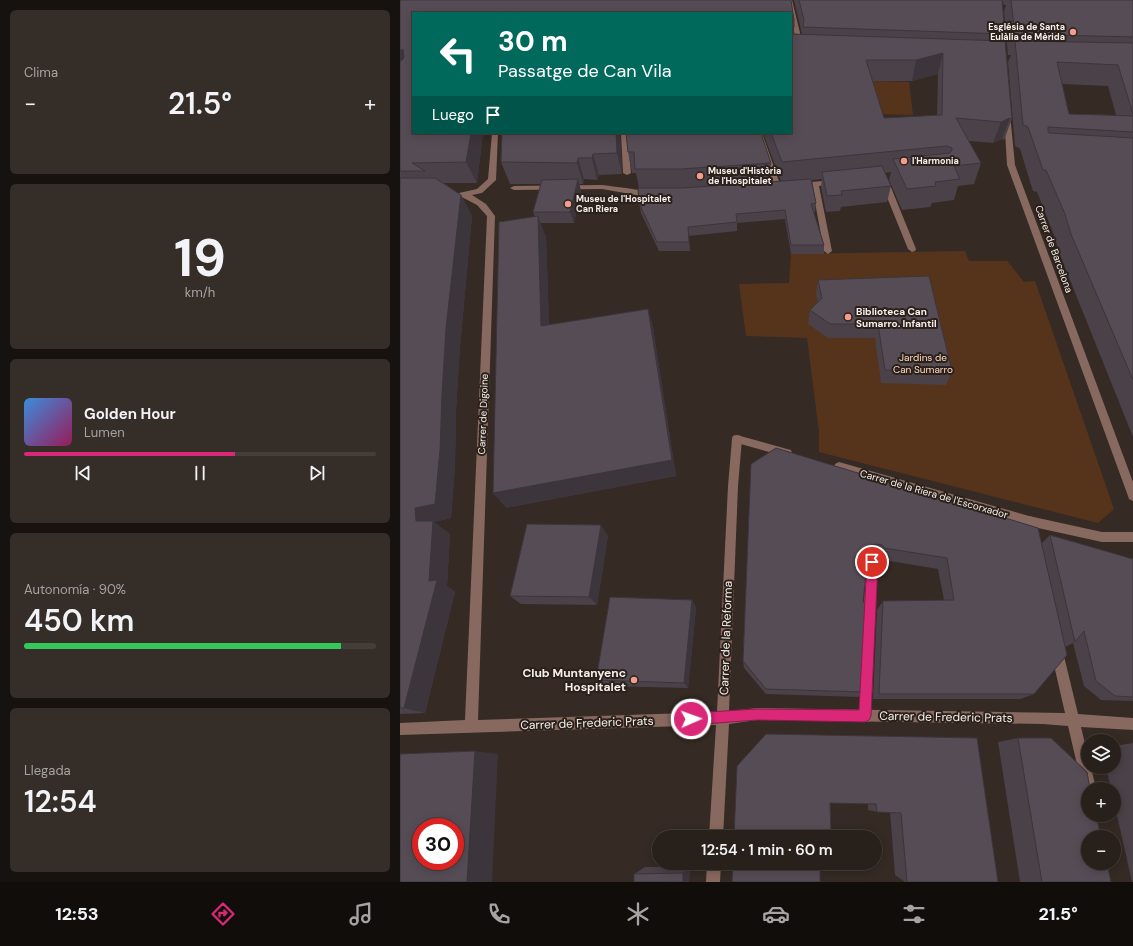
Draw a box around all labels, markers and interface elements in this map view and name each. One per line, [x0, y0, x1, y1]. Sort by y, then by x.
place label: Església de Santa Eulàlia de Mèrida [988, 21, 1065, 43]
text: 30 m [498, 23, 568, 60]
marker: Església de Santa Eulàlia de Mèrida [1068, 27, 1078, 37]
icon: left [432, 28, 484, 80]
text: Passatge de Can Vila [498, 59, 671, 83]
text: Clima [24, 64, 58, 81]
text: 21.5° [168, 84, 232, 123]
text: − [24, 89, 36, 118]
text: + [364, 89, 376, 118]
icon: arrive [482, 104, 504, 126]
text: Luego [432, 105, 474, 125]
place label: l'Harmonia [912, 155, 959, 167]
marker: l'Harmonia [899, 156, 909, 166]
place label: Museu d'Història de l'Hospitalet [708, 165, 781, 187]
marker: Museu d'Història de l'Hospitalet [695, 171, 705, 181]
place label: Museu de l'Hospitalet Can Riera [576, 193, 671, 215]
marker: Museu de l'Hospitalet Can Riera [563, 199, 573, 209]
street label: Carrer de Barcelona [1032, 203, 1076, 295]
text: 19 [174, 224, 226, 292]
text: km/h [185, 284, 215, 301]
place label: Biblioteca Can Sumarro. Infantil [856, 305, 937, 330]
marker: Biblioteca Can Sumarro. Infantil [843, 312, 853, 322]
park label: Jardins de Can Sumarro [893, 351, 953, 376]
street label: Carrer de Digoine [475, 373, 491, 455]
text: Golden Hour [84, 404, 176, 424]
text: Lumen [84, 424, 125, 441]
icon: previous [72, 462, 94, 484]
icon: pause [189, 462, 211, 484]
icon: next [306, 462, 328, 484]
street label: Carrer de la Riera de l'Escorxador [859, 467, 1010, 521]
pin [855, 545, 889, 579]
icon: arrive [861, 551, 883, 573]
text: Autonomía · 90% [24, 581, 126, 598]
street label: Carrer de la Reforma [716, 581, 736, 695]
text: 450 km [24, 601, 134, 640]
place label: Club Muntanyenc Hospitalet [522, 665, 626, 695]
marker: Club Muntanyenc Hospitalet [629, 675, 639, 685]
position arrow [670, 698, 712, 740]
street label: Carrer de Frederic Prats [879, 708, 1013, 726]
street label: Carrer de Frederic Prats [520, 713, 654, 733]
map controls [1081, 734, 1121, 870]
button: layers [1081, 734, 1121, 774]
text: Llegada [24, 762, 71, 779]
text: 12:54 [24, 782, 97, 821]
button: + [1081, 782, 1121, 822]
speed limit sign: 30 [412, 818, 464, 870]
button: − [1081, 830, 1121, 870]
text: 12:54 · 1 min · 60 m [701, 840, 833, 860]
icon: directions [209, 900, 237, 928]
icon: music [347, 900, 375, 928]
icon: phone [485, 900, 513, 928]
icon: climate [624, 900, 652, 928]
icon: car [762, 900, 790, 928]
icon: filters [900, 900, 928, 928]
text: 12:53 [55, 902, 99, 926]
text: 21.5° [1039, 902, 1078, 926]

